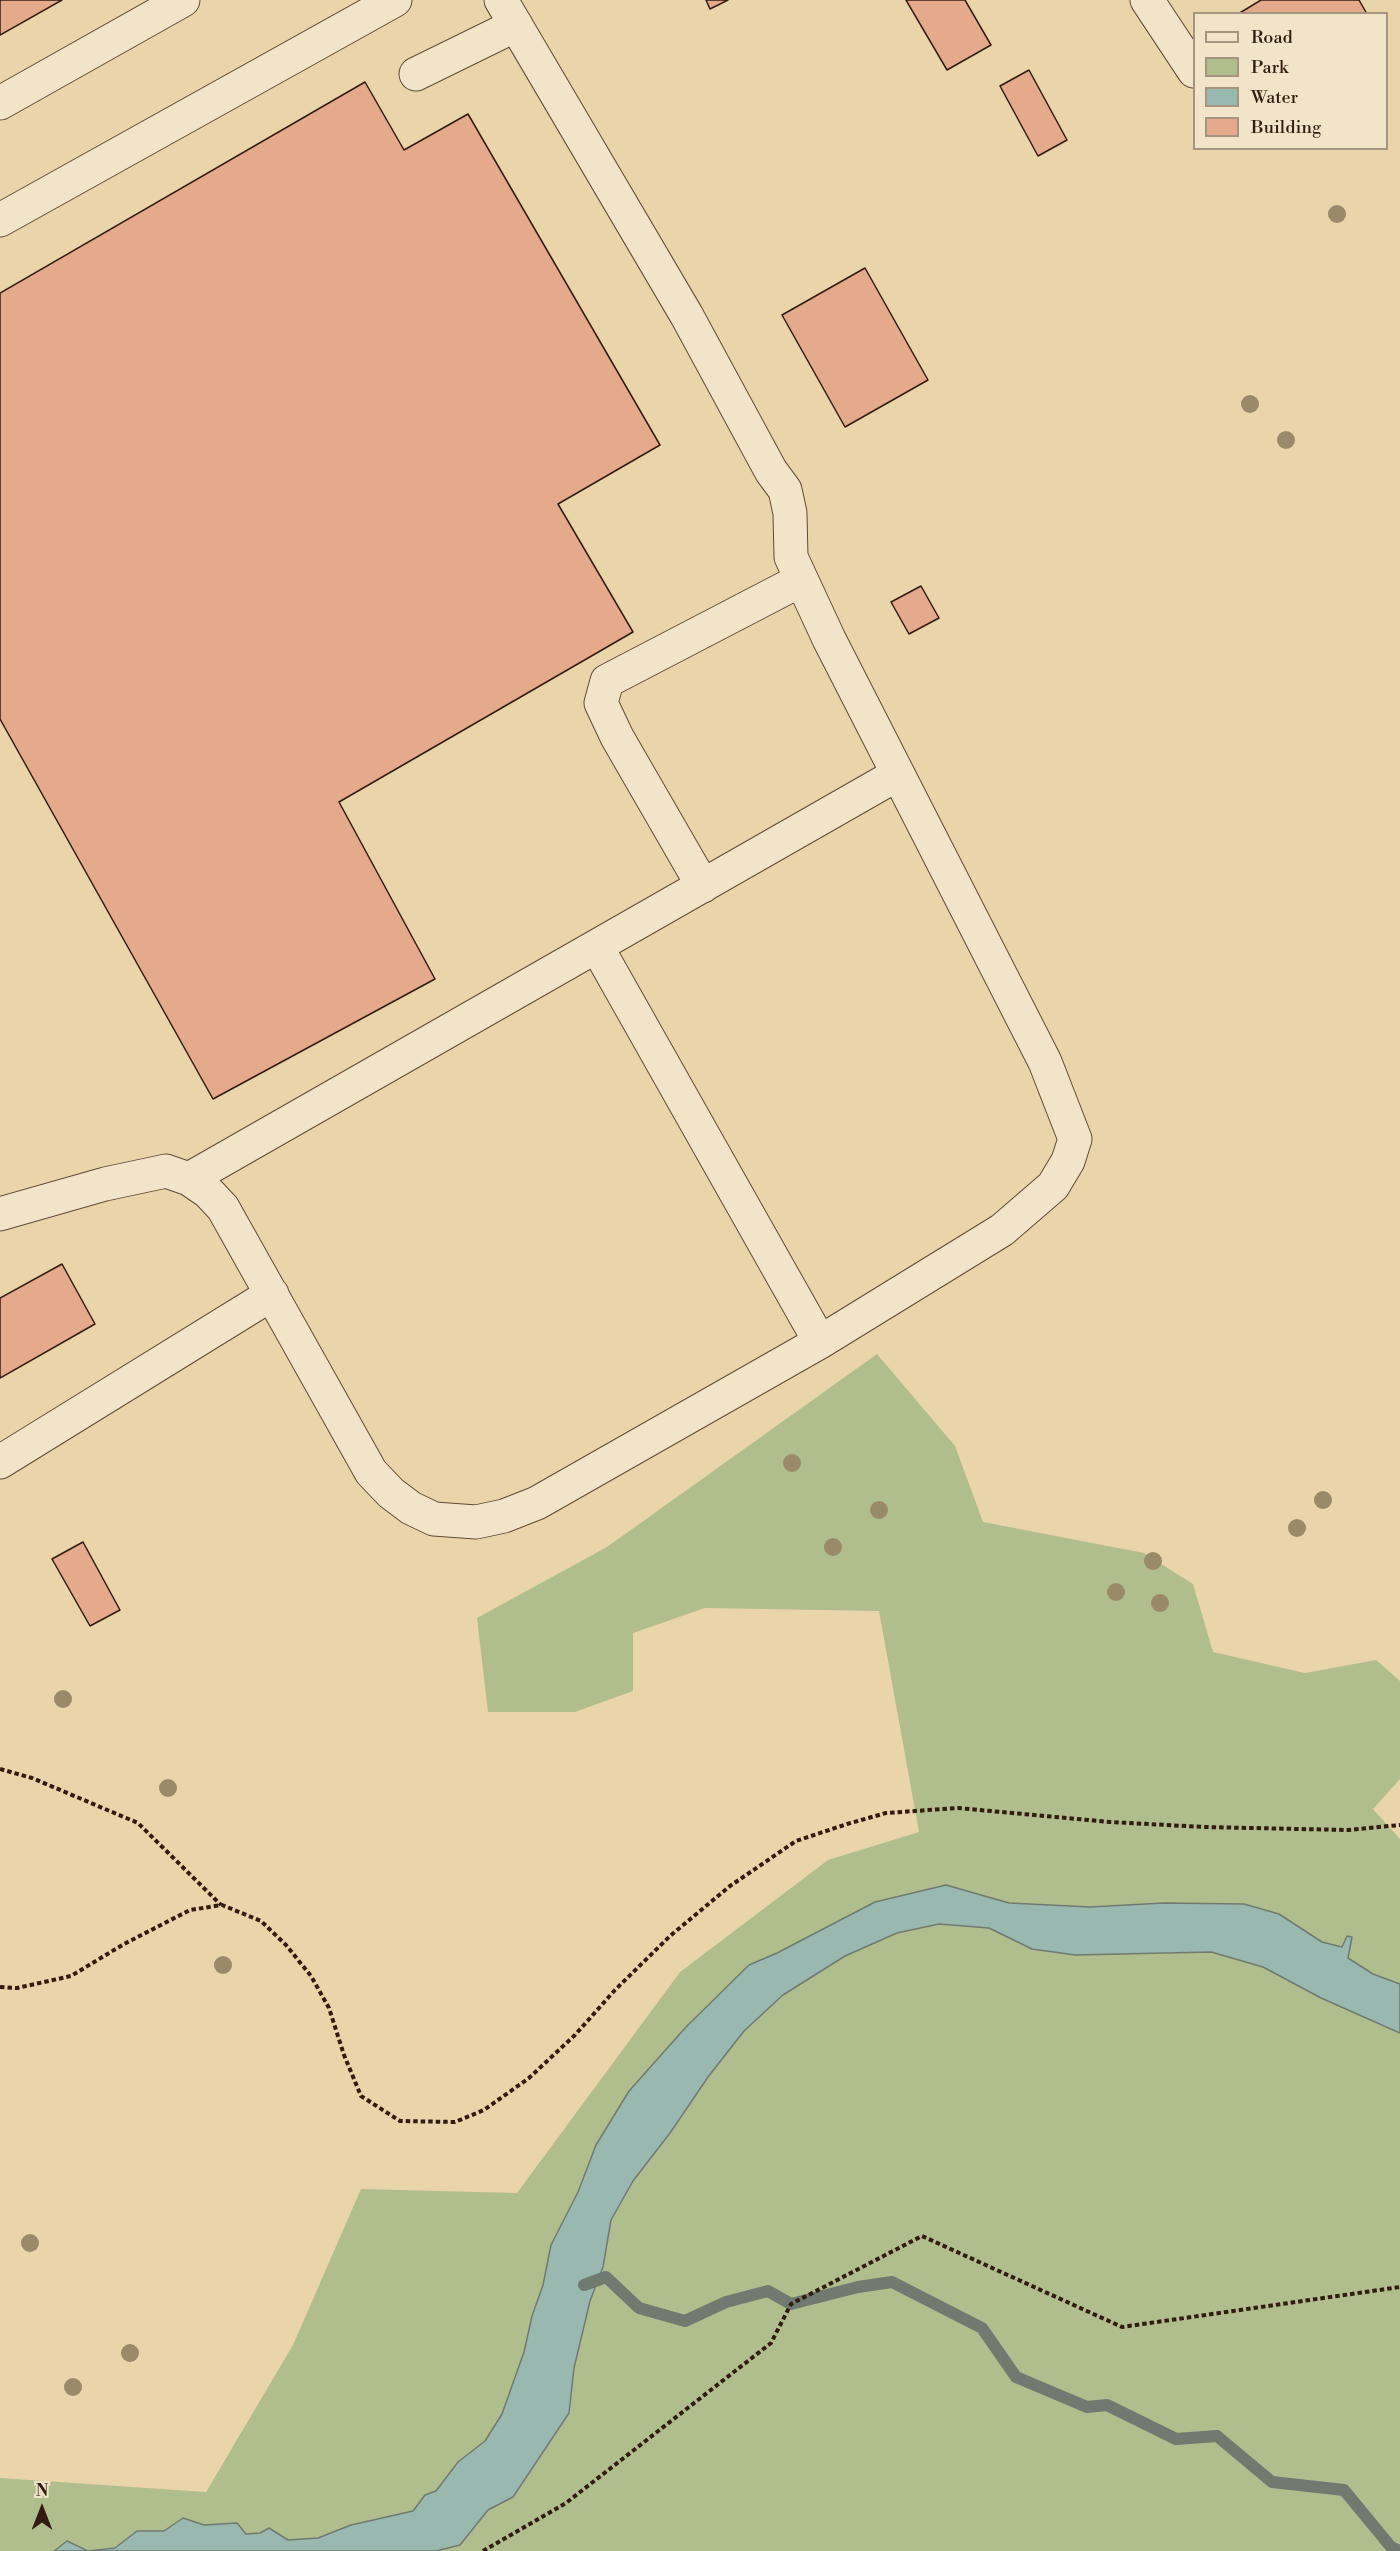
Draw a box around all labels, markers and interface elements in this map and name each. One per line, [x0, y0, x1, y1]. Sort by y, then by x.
legend [1193, 12, 1388, 150]
text: Road [1251, 26, 1293, 49]
text: Park [1251, 56, 1288, 79]
text: Water [1251, 86, 1298, 109]
text: Building [1251, 116, 1321, 139]
north arrow [12, 2479, 72, 2539]
text: N [36, 2481, 48, 2501]

